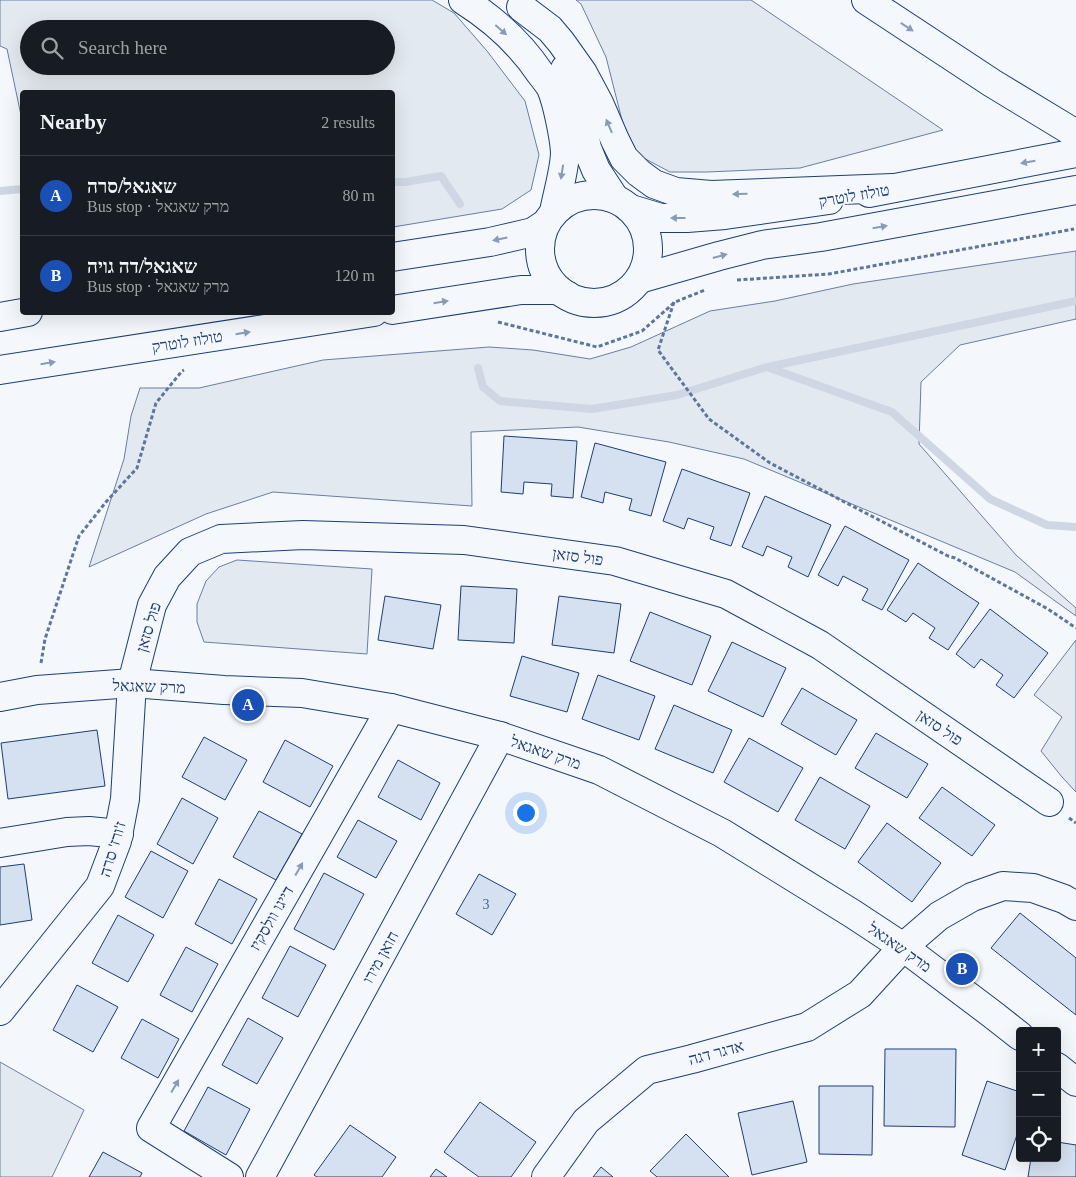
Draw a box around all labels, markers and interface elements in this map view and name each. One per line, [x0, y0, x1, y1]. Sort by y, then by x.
search box [20, 20, 395, 75]
one-way arrow [900, 22, 914, 32]
one-way arrow [495, 24, 508, 35]
icon: search [38, 34, 66, 62]
text: Search here [78, 37, 167, 58]
text: Nearby [40, 110, 107, 134]
text: 2 results [321, 114, 375, 131]
one-way arrow [604, 119, 612, 133]
one-way arrow [1020, 159, 1036, 167]
one-way arrow [557, 164, 565, 180]
text: שאגאל/סרה [87, 176, 176, 197]
street label: טולוז לוטרק [817, 181, 891, 210]
text: A [50, 187, 62, 204]
text: 80 m [343, 187, 375, 204]
one-way arrow [731, 190, 747, 198]
text: Bus stop · מרק שאגאל [87, 198, 229, 215]
one-way arrow [670, 214, 686, 222]
one-way arrow [872, 223, 888, 231]
one-way arrow [492, 235, 508, 243]
one-way arrow [712, 252, 727, 260]
text: שאגאל/דה גויה [87, 256, 197, 277]
text: B [51, 267, 61, 284]
text: 120 m [335, 267, 375, 284]
text: Bus stop · מרק שאגאל [87, 278, 229, 295]
one-way arrow [433, 298, 449, 306]
street label: טולוז לוטרק [150, 328, 224, 355]
one-way arrow [236, 328, 252, 336]
one-way arrow [41, 358, 57, 366]
street label: פול סזאן [551, 545, 604, 568]
street label: פול סזאן [133, 600, 164, 654]
street label: מרק שאגאל [111, 677, 186, 696]
pin: A [232, 686, 264, 724]
street label: פול סזאן [914, 706, 966, 749]
street label: מרק שאגאל [508, 732, 583, 772]
your location [513, 800, 539, 826]
street label: ז'ורז' סרה [96, 819, 129, 879]
one-way arrow [295, 862, 304, 875]
street label: דייגו וולסקיז [246, 883, 297, 953]
house number: 3 [483, 897, 490, 912]
street label: מרק שאגאל [864, 919, 935, 975]
street label: חואן מירו [359, 928, 402, 986]
pin: B [946, 950, 978, 988]
map controls [1016, 1027, 1061, 1162]
button: + [1016, 1027, 1061, 1072]
street label: אדגר דגה [687, 1037, 746, 1068]
button: − [1016, 1072, 1061, 1117]
one-way arrow [171, 1079, 180, 1092]
button: locate [1016, 1117, 1061, 1162]

